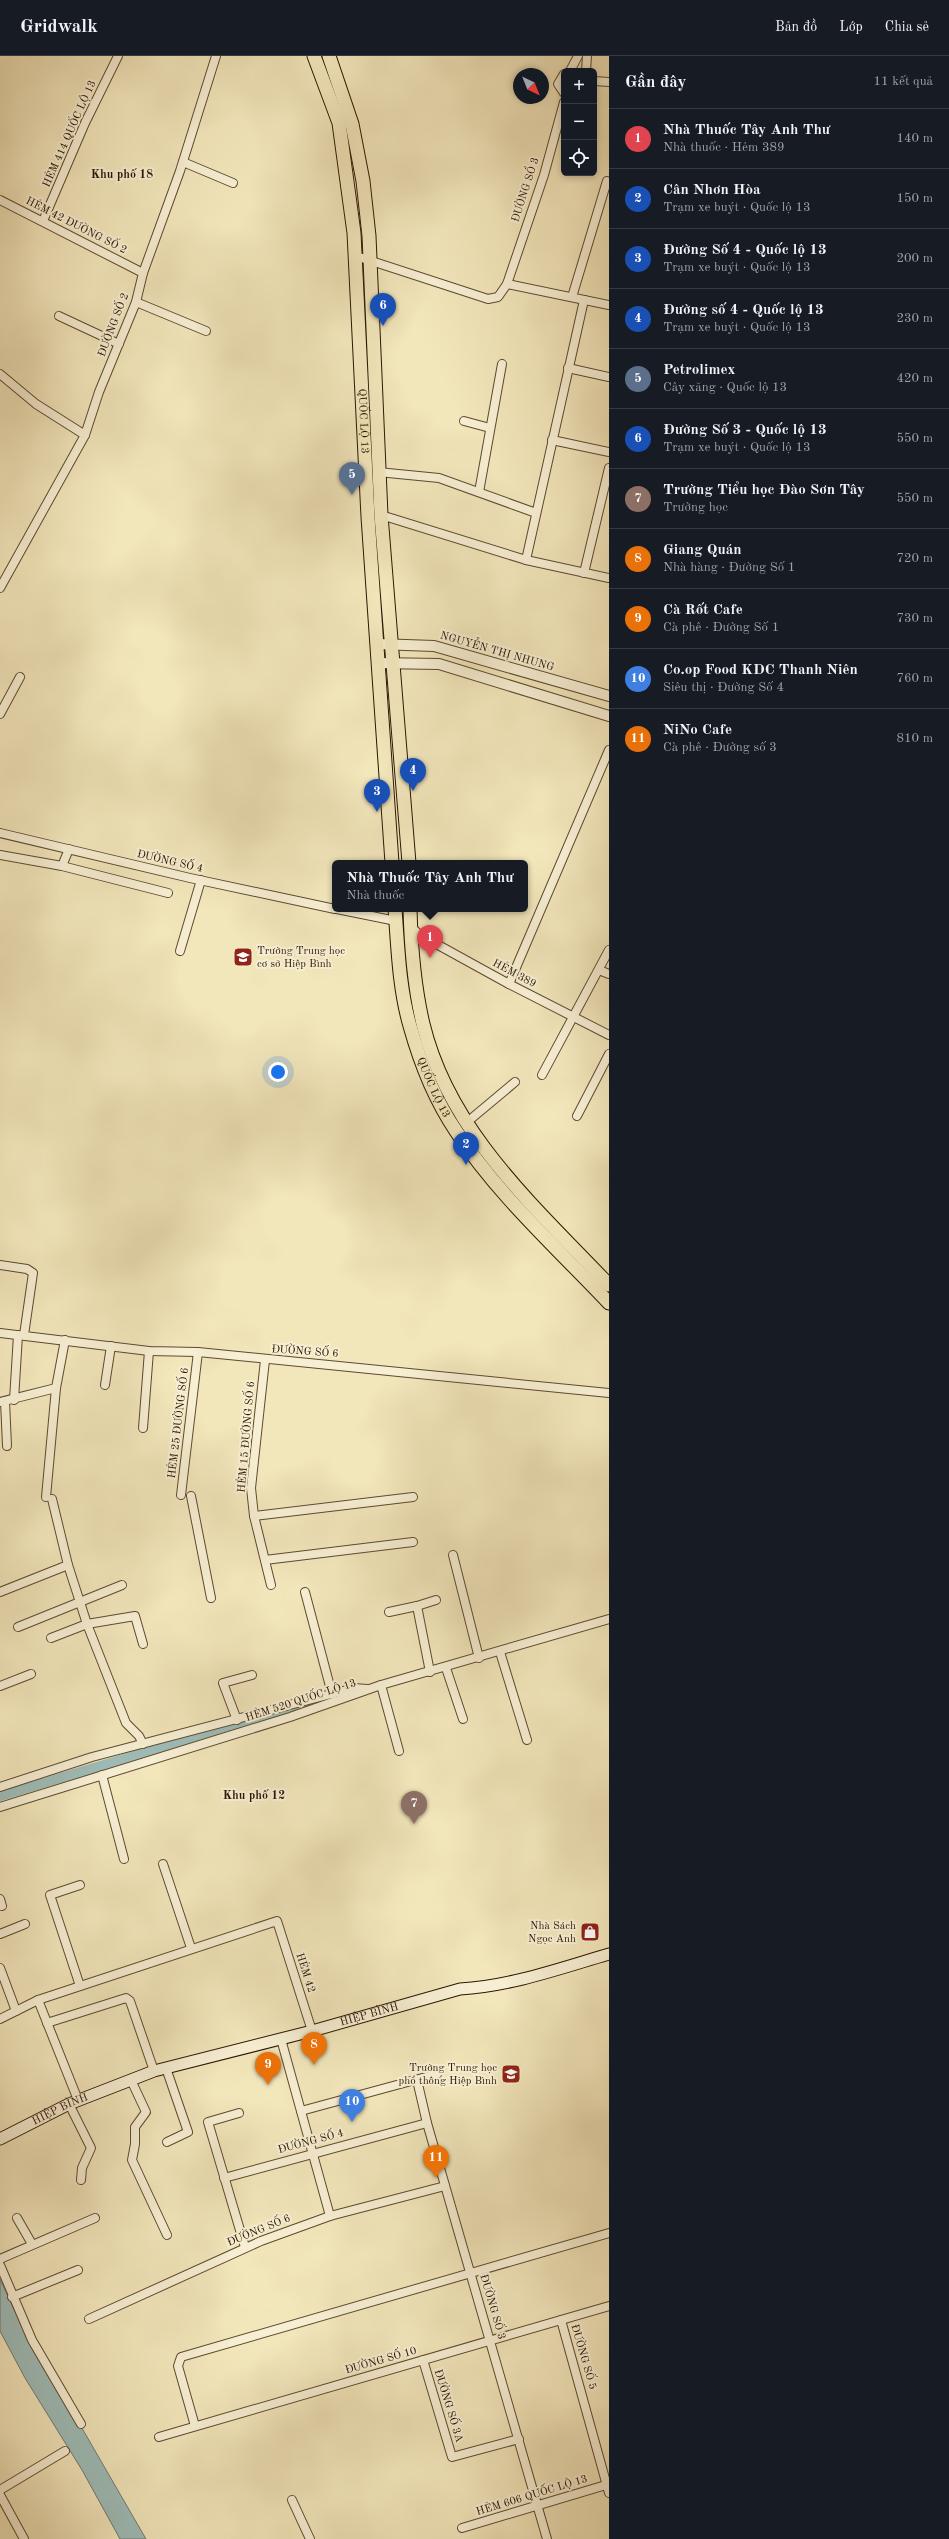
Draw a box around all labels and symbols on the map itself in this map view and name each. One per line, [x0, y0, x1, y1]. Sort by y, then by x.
north arrow [513, 68, 549, 104]
street label: HẺM 414 QUỐC LỘ 13 [39, 78, 99, 189]
street label: ĐƯỜNG SỔ 3 [507, 155, 542, 224]
district label: Khu phố 18 [91, 168, 153, 181]
street label: HẺM 42 ĐƯỜNG SỐ 2 [24, 193, 130, 256]
street label: ĐƯỜNG SỐ 2 [94, 290, 131, 358]
pin: 6 [370, 293, 396, 326]
street label: QUỐC LỘ 13 [356, 388, 372, 454]
pin: 5 [339, 462, 365, 495]
street label: NGUYỄN THỊ NHUNG [439, 628, 556, 674]
pin: 4 [400, 758, 426, 791]
pin: 3 [364, 779, 390, 812]
street label: ĐƯỜNG SỐ 4 [136, 846, 205, 875]
pin: 1 [417, 925, 443, 958]
school or university icon: Trường Trung học cơ sở Hiệp Bình [232, 946, 254, 968]
place label: Trường Trung học cơ sở Hiệp Bình [257, 946, 345, 970]
street label: HẺM 389 [490, 955, 539, 990]
street label: QUỐC LỘ 13 [415, 1056, 452, 1120]
your location [268, 1062, 288, 1082]
pin: 2 [453, 1132, 479, 1165]
street label: ĐƯỜNG SỐ 6 [271, 1341, 339, 1360]
street label: HẺM 25 ĐƯỜNG SỐ 6 [164, 1366, 191, 1479]
street label: HẺM 15 ĐƯỜNG SỐ 6 [234, 1381, 257, 1493]
street label: HẺM 520 QUỐC LỘ 13 [243, 1675, 358, 1724]
district label: Khu phố 12 [223, 1789, 285, 1802]
pin: 7 [401, 1791, 427, 1824]
place label: Nhà Sách Ngọc Anh [528, 1921, 576, 1945]
shop icon: Nhà Sách Ngọc Anh [579, 1921, 601, 1943]
street label: HẺM 42 [293, 1951, 319, 1994]
street label: HIỆP BÌNH [339, 2001, 400, 2028]
pin: 8 [301, 2032, 327, 2065]
pin: 9 [255, 2052, 281, 2085]
place label: Trường Trung học phổ thông Hiệp Bình [399, 2063, 497, 2087]
school or university icon: Trường Trung học phổ thông Hiệp Bình [500, 2063, 522, 2085]
pin: 10 [339, 2089, 365, 2122]
street label: HIỆP BÌNH [30, 2092, 90, 2127]
street label: ĐƯỜNG SỐ 4 [276, 2125, 345, 2156]
pin: 11 [423, 2145, 449, 2178]
street label: ĐƯỜNG SỐ 6 [225, 2210, 292, 2249]
street label: ĐƯỜNG SỐ 3 [477, 2272, 509, 2341]
street label: ĐƯỜNG SỐ 5 [568, 2322, 600, 2391]
street label: ĐƯỜNG SỐ 10 [343, 2343, 418, 2376]
street label: ĐƯỜNG SỐ 3A [432, 2367, 467, 2444]
street label: HẺM 606 QUỐC LỘ 13 [474, 2471, 589, 2518]

